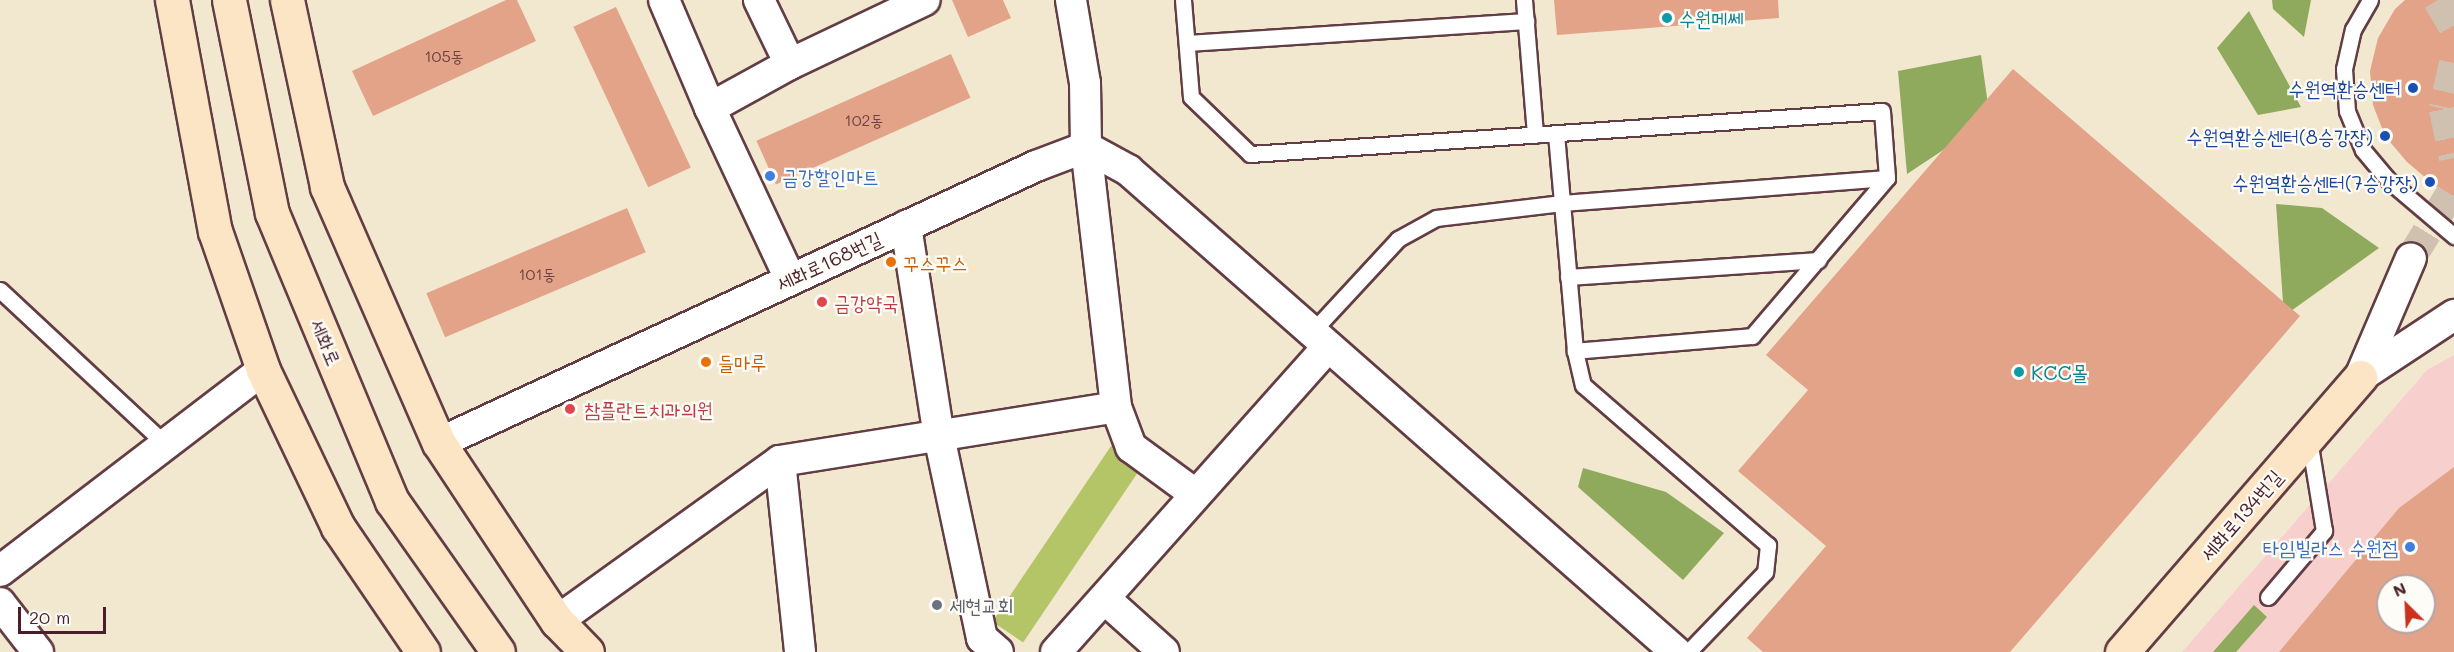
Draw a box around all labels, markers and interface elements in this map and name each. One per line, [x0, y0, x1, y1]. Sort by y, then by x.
place label: 수원메쎄 [1679, 6, 1743, 30]
marker: 수원메쎄 [1660, 11, 1674, 25]
house number: 105동 [424, 46, 464, 66]
place label: 수원역환승센터 [2288, 76, 2401, 100]
marker: 수원역환승센터 [2406, 81, 2420, 95]
house number: 102동 [845, 110, 883, 130]
place label: 수원역환승센터(8승강장) [2186, 124, 2373, 148]
marker: 수원역환승센터(8승강장) [2378, 129, 2392, 143]
place label: 금강할인마트 [782, 164, 879, 188]
marker: 금강할인마트 [763, 169, 777, 183]
place label: 수원역환승센터(7승강장) [2232, 170, 2418, 194]
marker: 수원역환승센터(7승강장) [2423, 175, 2437, 189]
street label: 세화로168번길 [772, 226, 886, 296]
place label: 꾸스꾸스 [903, 250, 967, 274]
marker: 꾸스꾸스 [884, 255, 898, 269]
house number: 101동 [518, 264, 556, 284]
place label: 금강약국 [834, 290, 898, 314]
marker: 금강약국 [815, 295, 829, 309]
street label: 세화로 [306, 315, 346, 369]
place label: 들마루 [718, 350, 766, 374]
marker: 들마루 [699, 355, 713, 369]
place label: KCC몰 [2031, 360, 2088, 384]
marker: KCC몰 [2012, 365, 2026, 379]
place label: 참플란트치과의원 [584, 397, 713, 421]
marker: 참플란트치과의원 [561, 400, 579, 418]
street label: 세화로134번길 [2195, 465, 2287, 565]
place label: 타임빌라스 수원점 [2263, 535, 2398, 559]
marker: 타임빌라스 수원점 [2403, 540, 2417, 554]
north arrow [2376, 574, 2436, 634]
text: N [2389, 577, 2409, 601]
place label: 세현교회 [949, 593, 1013, 617]
scale bar [21, 595, 110, 633]
marker: 세현교회 [930, 598, 944, 612]
text: 20 m [29, 605, 70, 629]

